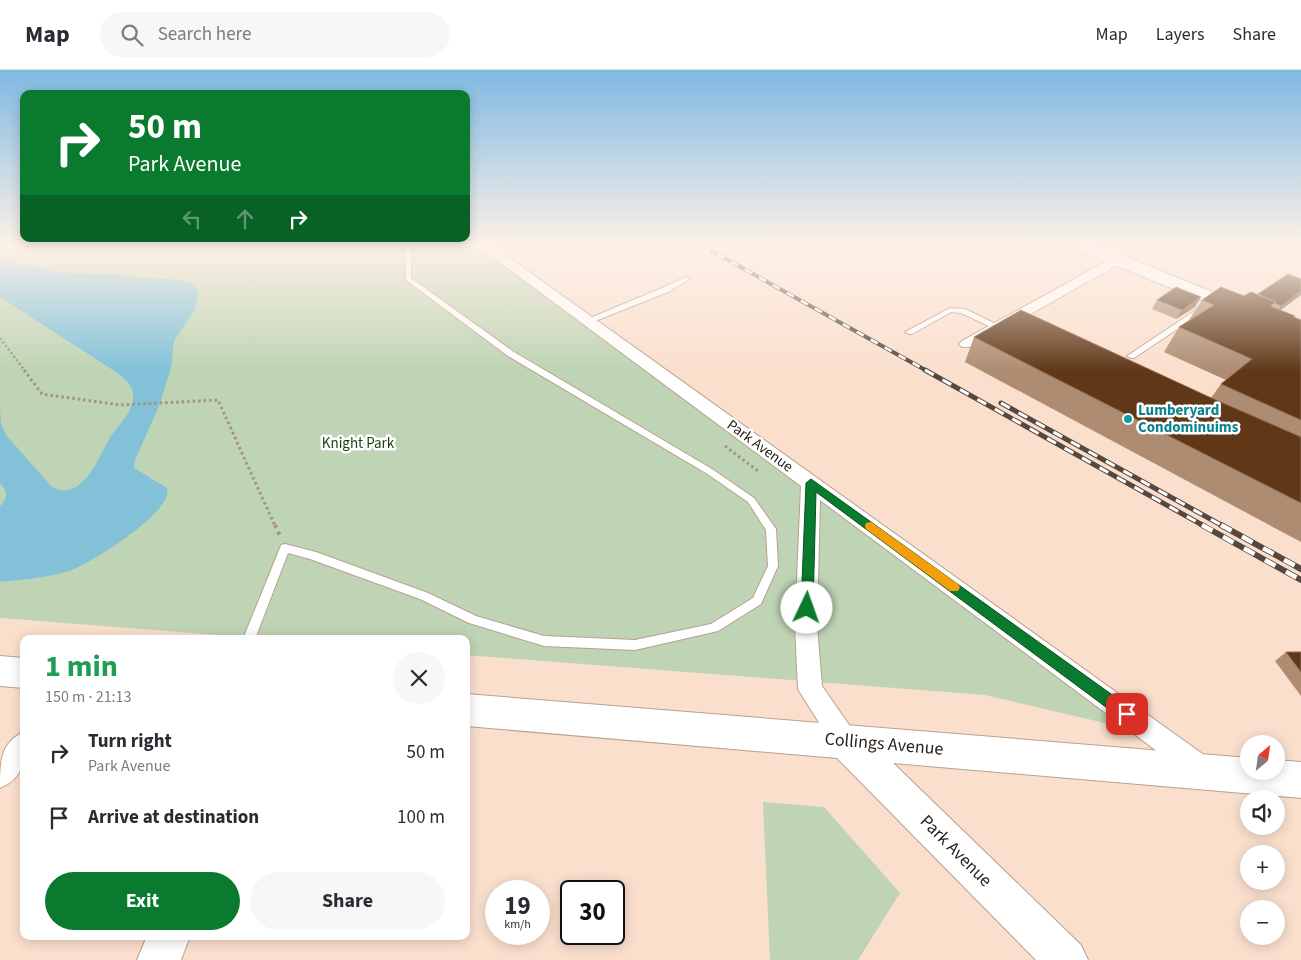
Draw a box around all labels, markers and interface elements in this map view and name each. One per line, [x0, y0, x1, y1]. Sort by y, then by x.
search box [100, 12, 450, 57]
text: Map [25, 17, 70, 52]
icon: search [118, 21, 146, 49]
text: Search here [158, 21, 251, 48]
text: Map [1096, 22, 1128, 47]
text: Layers [1156, 22, 1205, 47]
text: Share [1233, 22, 1276, 47]
text: 50 m [128, 102, 202, 152]
icon: right [45, 110, 110, 175]
text: Park Avenue [128, 148, 241, 180]
icon: left [178, 205, 206, 233]
icon: ahead [231, 205, 259, 233]
icon: right [284, 205, 312, 233]
place label: Lumberyard Condominuims [1138, 400, 1239, 438]
marker: Lumberyard Condominuims [1122, 413, 1134, 425]
street label: Park Avenue [723, 415, 797, 477]
park label: Knight Park [322, 433, 395, 454]
position arrow [780, 581, 832, 633]
text: 1 min [45, 645, 118, 688]
button: close [393, 652, 445, 704]
text: 150 m · 21:13 [45, 686, 132, 708]
pin [1106, 693, 1148, 735]
icon: arrive [1113, 700, 1141, 728]
street label: Collings Avenue [824, 726, 945, 762]
text: Turn right [88, 728, 172, 755]
north arrow [1240, 735, 1285, 780]
map controls [1240, 735, 1285, 945]
icon: right [45, 739, 73, 767]
text: 50 m [407, 739, 445, 766]
text: Park Avenue [88, 755, 170, 777]
button: sound [1240, 790, 1285, 835]
icon: arrive [45, 804, 73, 832]
text: Arrive at destination [88, 804, 259, 831]
text: 100 m [397, 804, 445, 831]
street label: Park Avenue [914, 809, 998, 893]
button: + [1240, 845, 1285, 890]
button: Exit [45, 872, 240, 930]
button: Share [250, 872, 445, 930]
speed limit sign: 30 [560, 880, 625, 945]
text: 19 [504, 888, 531, 924]
button: − [1240, 900, 1285, 945]
text: km/h [504, 916, 531, 933]

